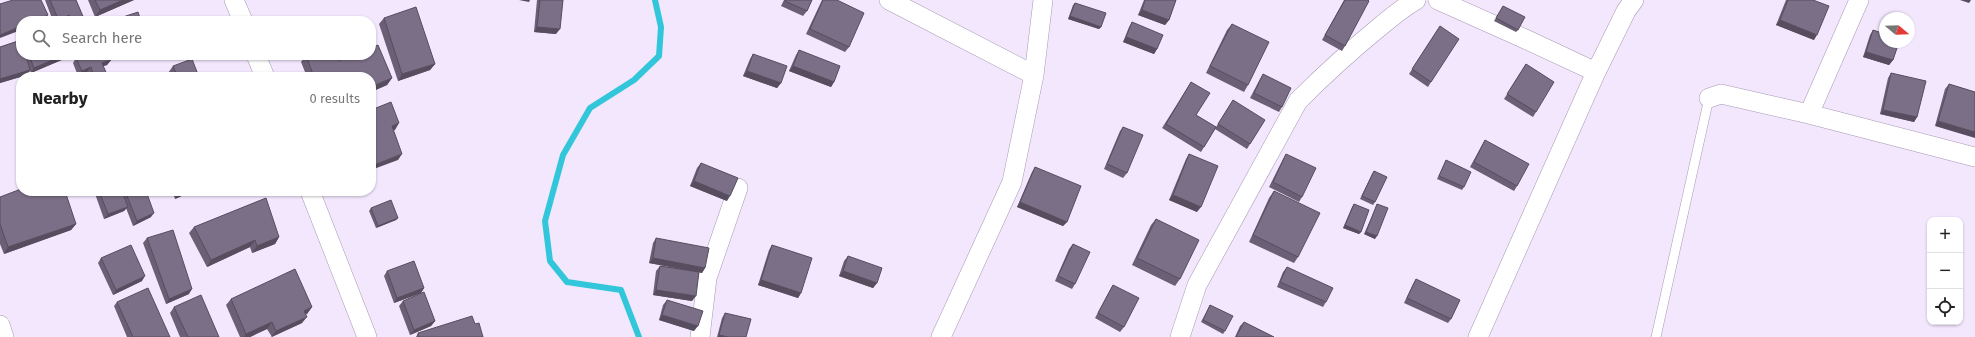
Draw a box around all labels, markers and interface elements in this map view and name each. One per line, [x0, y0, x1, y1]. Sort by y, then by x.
north arrow [1879, 12, 1915, 48]
search box [16, 16, 376, 60]
icon: search [30, 27, 52, 49]
text: Search here [62, 29, 142, 47]
text: Nearby [32, 88, 87, 109]
text: 0 results [309, 91, 360, 106]
map controls [1927, 217, 1963, 325]
button: + [1927, 217, 1963, 253]
button: − [1927, 253, 1963, 289]
button: locate [1927, 289, 1963, 325]

